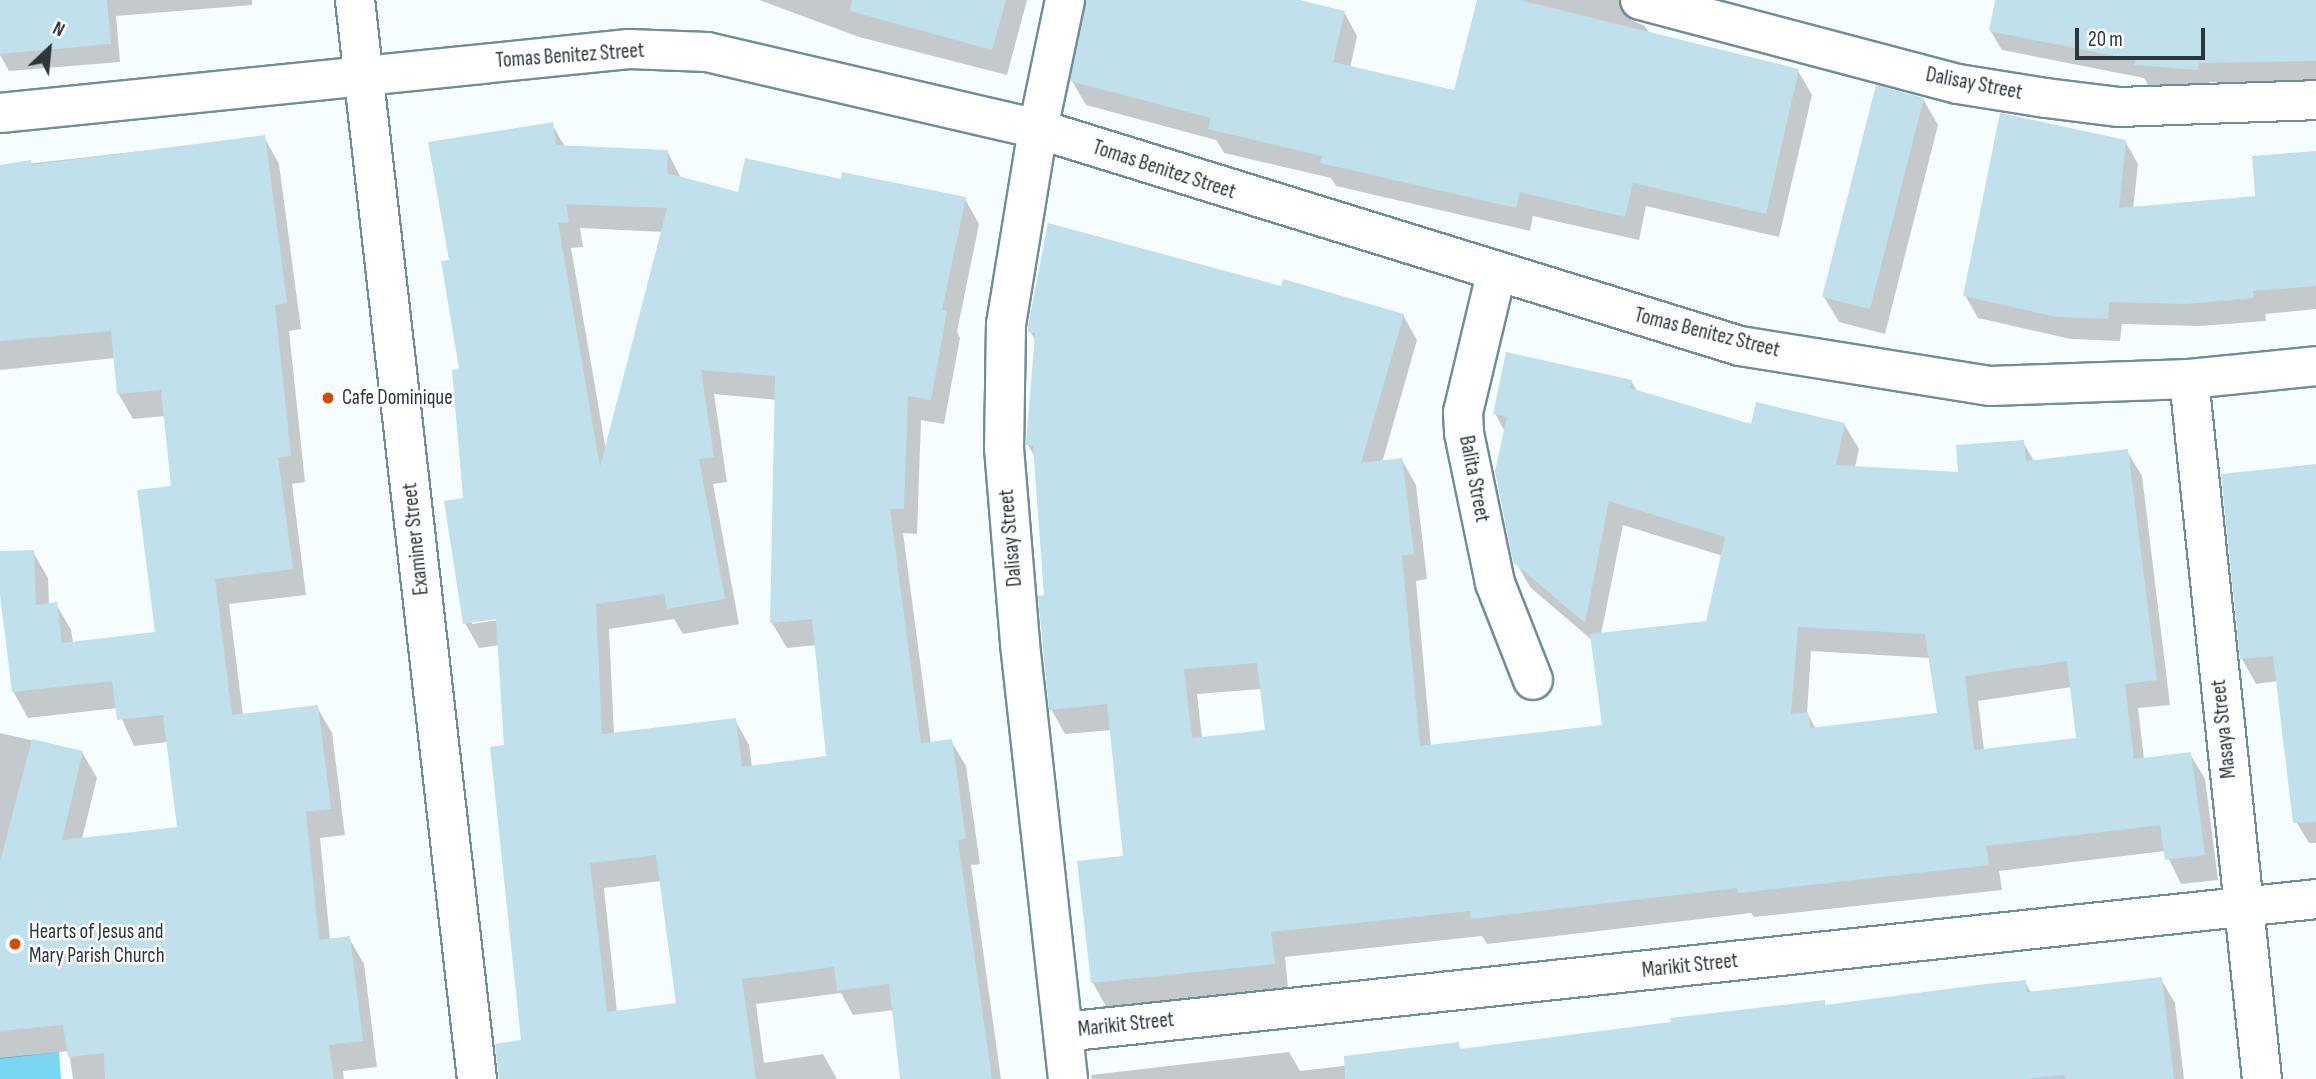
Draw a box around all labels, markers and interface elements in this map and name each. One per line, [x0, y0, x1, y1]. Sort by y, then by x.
north arrow [14, 14, 84, 84]
scale bar [2078, 14, 2208, 58]
text: N [49, 17, 68, 42]
text: 20 m [2088, 27, 2123, 52]
street label: Tomas Benitez Street [495, 38, 645, 74]
street label: Dalisay Street [1924, 62, 2024, 106]
street label: Tomas Benitez Street [1089, 135, 1239, 205]
street label: Tomas Benitez Street [1632, 303, 1782, 363]
place label: Cafe Dominique [342, 385, 453, 411]
marker: Cafe Dominique [320, 390, 336, 406]
street label: Balita Street [1453, 434, 1495, 524]
street label: Examiner Street [398, 482, 434, 596]
street label: Dalisay Street [994, 488, 1028, 588]
street label: Masaya Street [2206, 678, 2242, 780]
place label: Hearts of Jesus and Mary Parish Church [29, 919, 165, 969]
marker: Hearts of Jesus and Mary Parish Church [7, 936, 23, 952]
street label: Marikit Street [1641, 948, 1739, 984]
street label: Marikit Street [1077, 1007, 1175, 1043]

